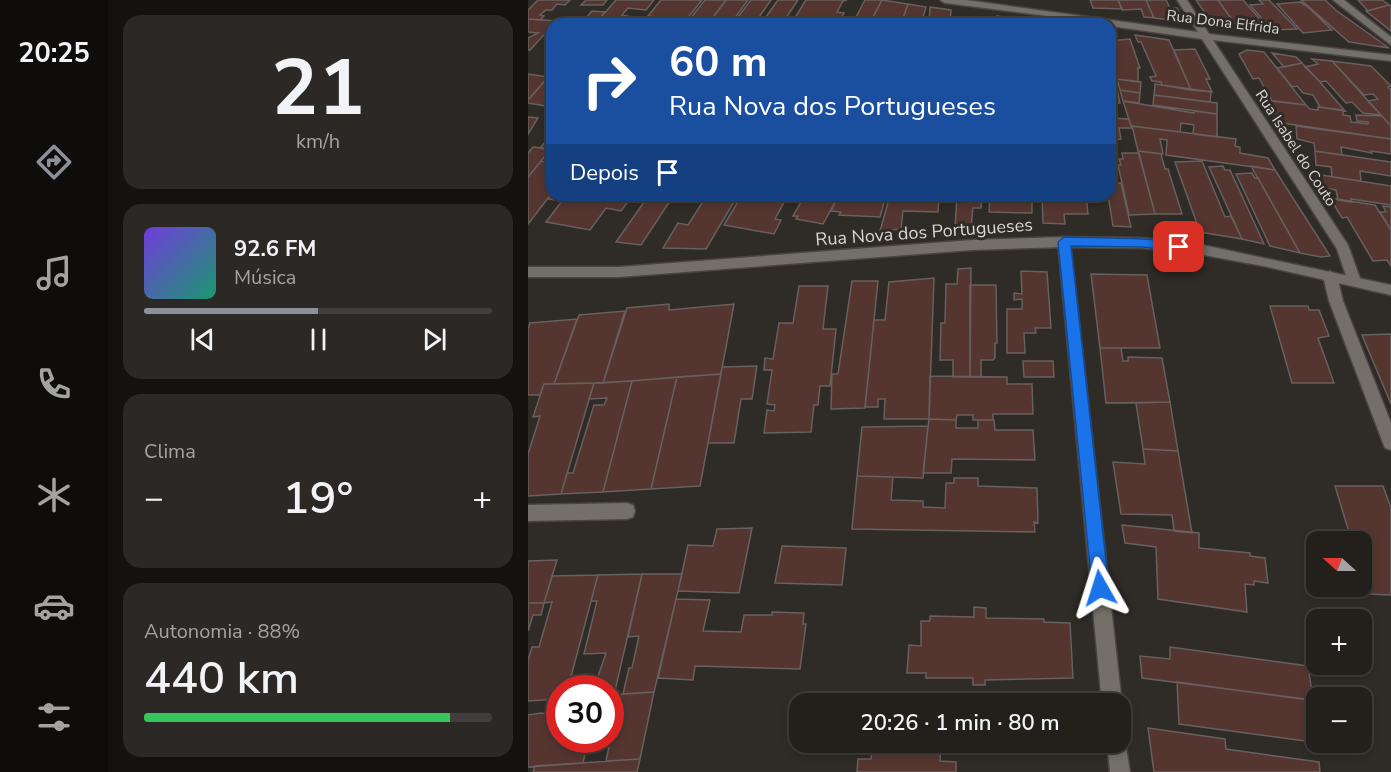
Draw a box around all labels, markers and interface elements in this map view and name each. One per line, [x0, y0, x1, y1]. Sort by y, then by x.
street label: Rua Dona Elfrida [1165, 5, 1281, 39]
text: 60 m [669, 34, 768, 91]
text: 20:25 [18, 35, 90, 72]
text: 21 [271, 35, 365, 142]
icon: right [570, 42, 648, 120]
street label: Rua Isabel do Couto [1251, 86, 1341, 210]
text: Rua Nova dos Portugueses [669, 88, 996, 125]
text: km/h [296, 128, 340, 155]
icon: directions [33, 141, 75, 183]
icon: arrive [651, 156, 684, 189]
text: Depois [570, 158, 639, 188]
street label: Rua Nova dos Portugueses [814, 212, 1034, 252]
pin [1153, 221, 1204, 272]
icon: arrive [1162, 230, 1195, 263]
text: 92.6 FM [234, 234, 316, 264]
icon: music [33, 252, 75, 294]
text: Música [234, 264, 296, 291]
icon: previous [186, 323, 219, 356]
icon: pause [302, 323, 335, 356]
icon: next [418, 323, 451, 356]
icon: phone [33, 363, 75, 405]
text: Clima [144, 438, 196, 465]
text: 19° [283, 468, 353, 529]
icon: climate [33, 474, 75, 516]
text: − [144, 476, 164, 521]
text: + [472, 476, 492, 521]
north arrow [1306, 531, 1372, 597]
map controls [1306, 531, 1372, 753]
position arrow [1068, 556, 1132, 620]
icon: car [33, 585, 75, 627]
button: + [1306, 609, 1372, 675]
text: Autonomia · 88% [144, 618, 300, 645]
text: 440 km [144, 648, 299, 709]
speed limit sign: 30 [546, 675, 624, 753]
button: − [1306, 687, 1372, 753]
icon: filters [33, 696, 75, 738]
text: 20:26 · 1 min · 80 m [861, 708, 1059, 738]

